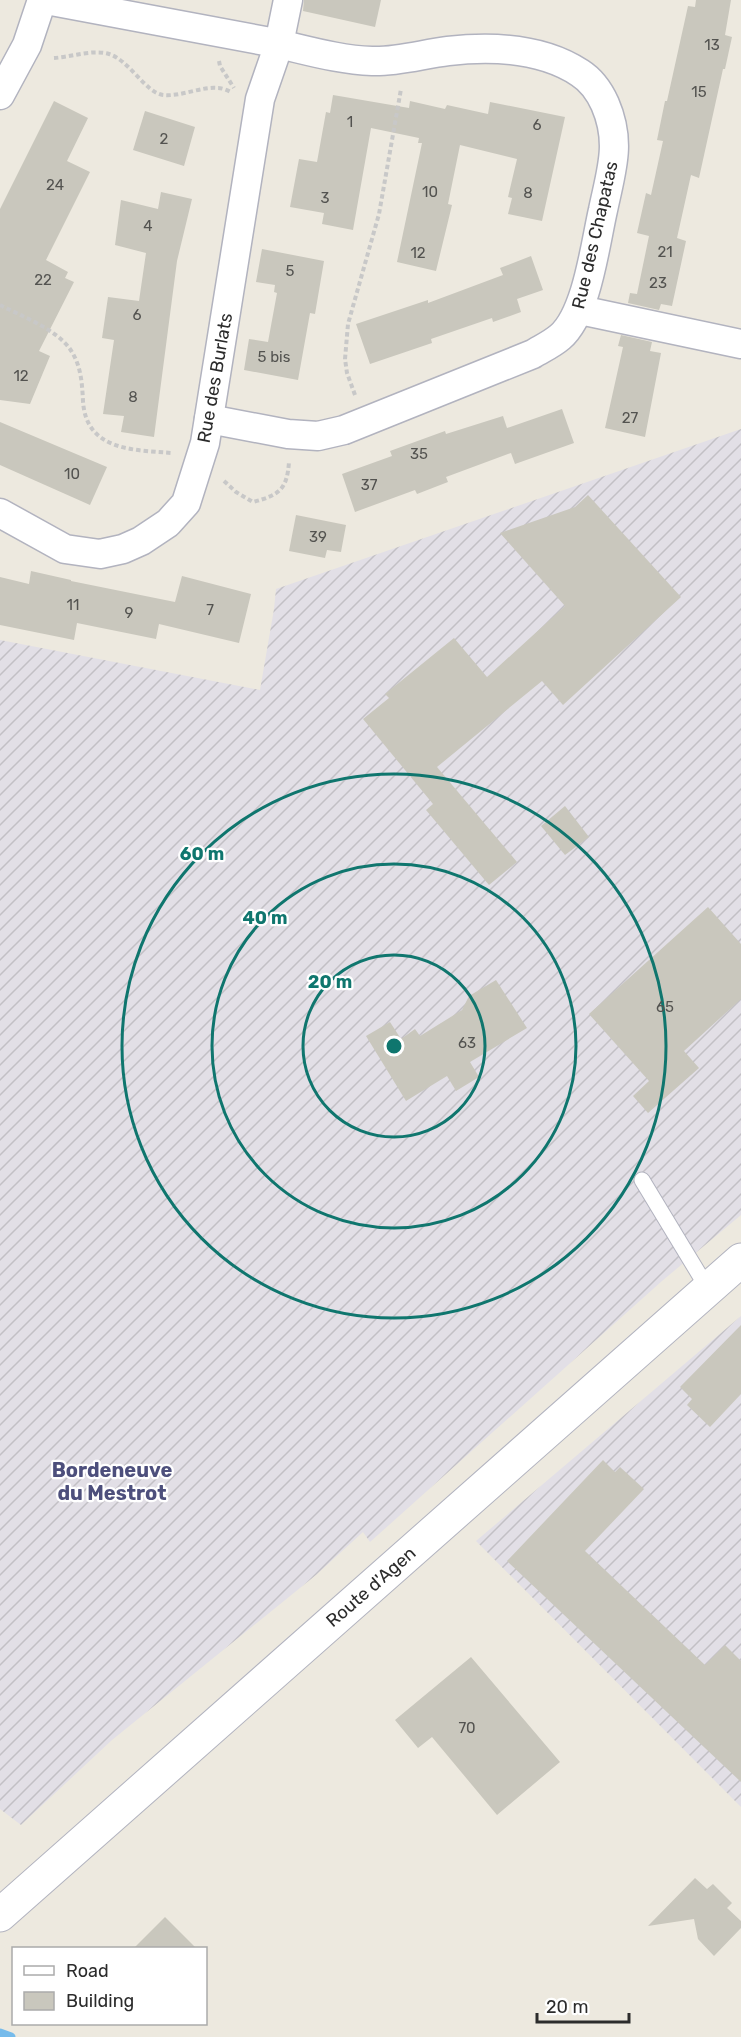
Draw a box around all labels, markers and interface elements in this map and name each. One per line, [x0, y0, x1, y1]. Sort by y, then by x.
house number: 13 [704, 36, 720, 54]
house number: 15 [691, 83, 707, 101]
house number: 1 [347, 113, 353, 131]
house number: 6 [532, 116, 542, 134]
house number: 2 [160, 130, 169, 148]
street label: Rue des Chapatas [567, 159, 623, 311]
house number: 24 [46, 176, 64, 194]
house number: 10 [422, 183, 438, 201]
house number: 8 [523, 184, 533, 202]
house number: 3 [320, 189, 330, 207]
house number: 4 [143, 217, 153, 235]
house number: 21 [657, 243, 673, 261]
house number: 12 [410, 244, 426, 262]
house number: 5 [286, 262, 295, 280]
house number: 22 [34, 271, 52, 289]
house number: 23 [649, 274, 667, 292]
house number: 6 [132, 306, 142, 324]
street label: Rue des Burlats [193, 311, 237, 445]
house number: 5 bis [258, 348, 291, 366]
house number: 12 [13, 367, 29, 385]
house number: 8 [128, 388, 138, 406]
house number: 27 [622, 409, 639, 427]
house number: 35 [410, 445, 428, 463]
house number: 10 [64, 465, 80, 483]
house number: 37 [361, 476, 378, 494]
house number: 39 [309, 528, 327, 546]
house number: 11 [67, 596, 79, 614]
house number: 7 [206, 601, 214, 619]
house number: 9 [125, 604, 134, 622]
text: 60 m [180, 843, 224, 865]
text: 40 m [243, 907, 287, 929]
text: 20 m [308, 971, 352, 993]
house number: 65 [656, 998, 674, 1016]
house number: 63 [458, 1034, 476, 1052]
centre of rings [384, 1036, 404, 1056]
district label: Bordeneuve du Mestrot [52, 1458, 172, 1505]
street label: Route d'Agen [322, 1542, 420, 1632]
house number: 70 [458, 1719, 476, 1737]
legend [12, 1947, 207, 2025]
text: Road [66, 1960, 109, 1982]
scale bar [537, 1986, 628, 2024]
text: Building [66, 1990, 134, 2012]
text: 20 m [546, 1996, 588, 2018]

